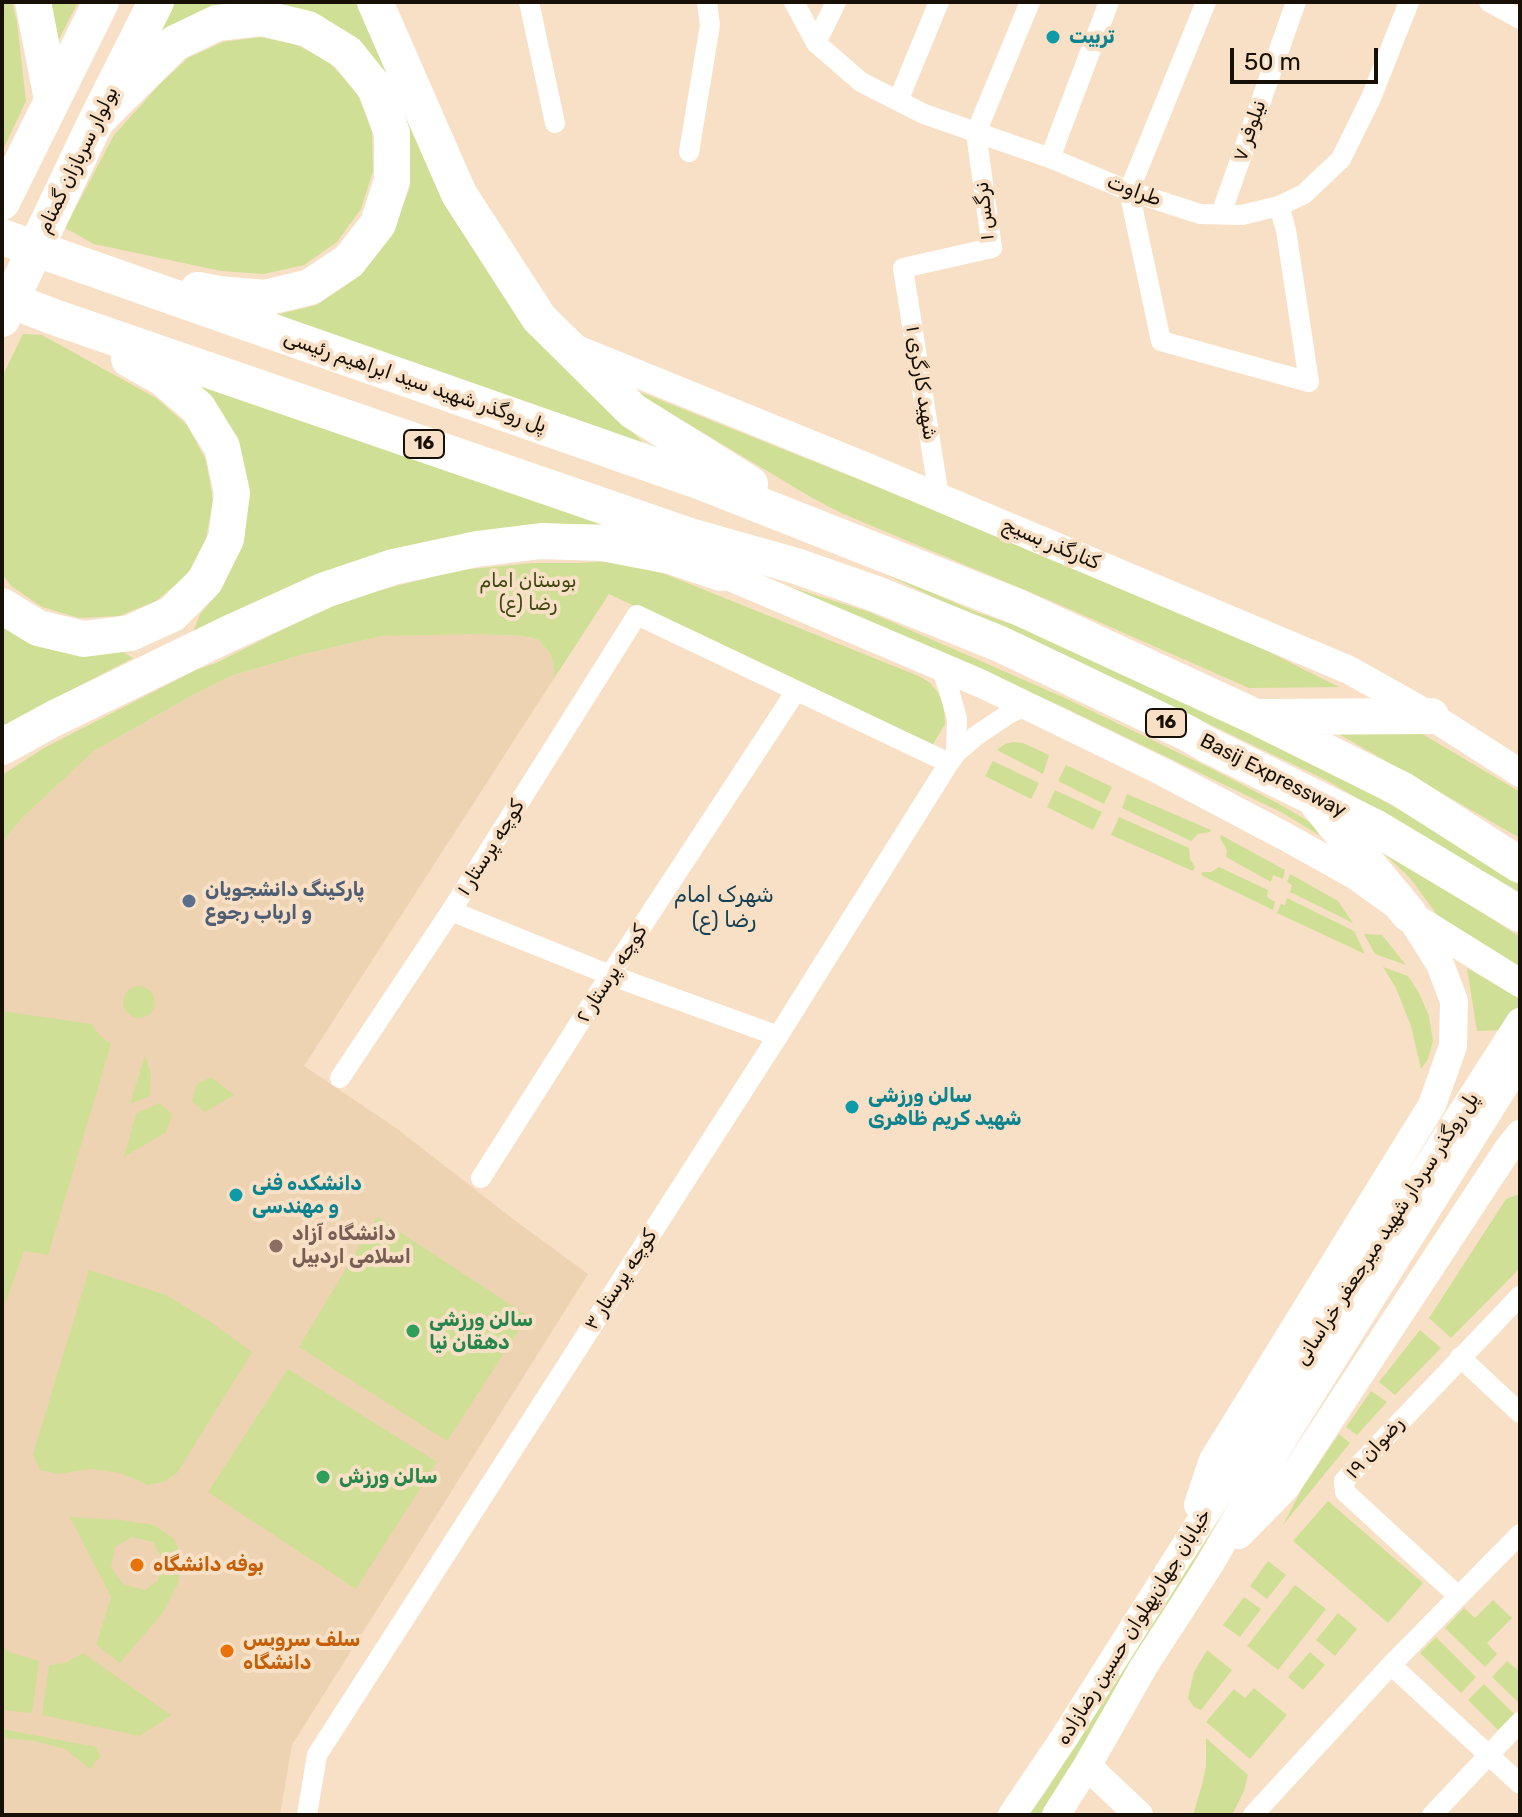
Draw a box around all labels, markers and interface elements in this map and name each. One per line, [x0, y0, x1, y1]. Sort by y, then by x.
place label: تربیت [1069, 25, 1115, 49]
marker: تربیت [1044, 28, 1062, 46]
scale bar [1234, 32, 1382, 82]
text: 50 m [1244, 48, 1301, 76]
street label: بولوار سربازان گمنام [32, 83, 124, 237]
street label: نیلوفر ۷ [1228, 97, 1272, 165]
street label: طراوت [1104, 170, 1164, 212]
street label: نرگس ۱ [970, 180, 1000, 242]
street label: شهید کارگری ۱ [900, 324, 942, 442]
street label: پل روگذر شهید سید ابراهیم رئیسی [281, 326, 549, 438]
road number: 16 [404, 430, 444, 458]
street label: کنارگذر بسیج [999, 513, 1103, 575]
park label: بوستان امام رضا (ع) [479, 569, 577, 616]
road number: 16 [1146, 709, 1186, 737]
street label: Basij Expressway [1196, 729, 1350, 823]
street label: کوچه پرستار ۱ [452, 796, 530, 900]
place label: پارکینگ دانشجویان و ارباب رجوع [205, 878, 365, 925]
district label: شهرک امام رضا (ع) [674, 883, 774, 934]
marker: پارکینگ دانشجویان و ارباب رجوع [180, 892, 198, 910]
street label: کوچه پرستار ۲ [571, 920, 653, 1028]
place label: سالن ورزشی شهید کریم ظاهری [868, 1084, 1022, 1131]
street label: پل روگذر سردار شهید میرجعفر خراسانی [1290, 1088, 1484, 1370]
marker: سالن ورزشی شهید کریم ظاهری [843, 1098, 861, 1116]
place label: دانشکده فنی و مهندسی [252, 1172, 362, 1219]
marker: دانشکده فنی و مهندسی [227, 1186, 245, 1204]
place label: دانشگاه آزاد اسلامی اردبیل [292, 1222, 411, 1269]
street label: کوچه پرستار ۳ [580, 1225, 662, 1335]
marker: دانشگاه آزاد اسلامی اردبیل [267, 1237, 285, 1255]
place label: سالن ورزشی دهقان نیا [429, 1308, 533, 1355]
marker: سالن ورزشی دهقان نیا [404, 1322, 422, 1340]
street label: رضوان ۱۹ [1341, 1412, 1409, 1484]
place label: سالن ورزش [339, 1465, 438, 1489]
marker: سالن ورزش [314, 1468, 332, 1486]
street label: خیابان جهان‌پهلوان حسین رضا‌زاده [1051, 1505, 1217, 1749]
place label: بوفه دانشگاه [153, 1553, 264, 1577]
marker: بوفه دانشگاه [128, 1556, 146, 1574]
place label: سلف سرویس دانشگاه [243, 1628, 360, 1675]
marker: سلف سرویس دانشگاه [218, 1642, 236, 1660]

